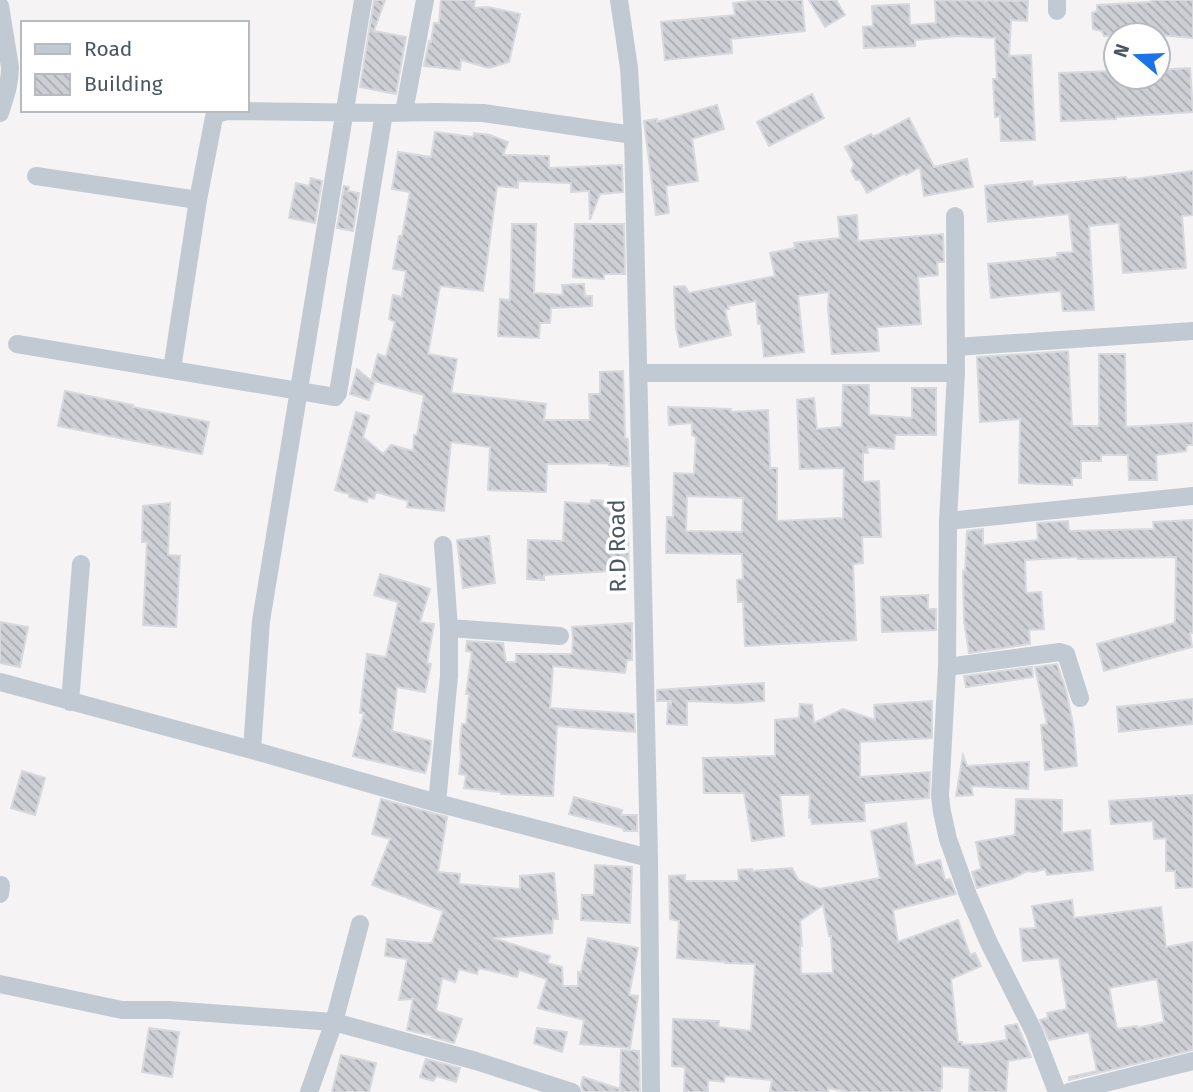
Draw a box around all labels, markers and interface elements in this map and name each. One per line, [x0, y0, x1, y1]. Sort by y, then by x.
legend [21, 21, 248, 112]
north arrow [1102, 21, 1172, 91]
text: Road [84, 36, 132, 62]
text: N [1108, 41, 1134, 60]
text: Building [84, 71, 163, 97]
street label: R.D Road [602, 499, 632, 593]

